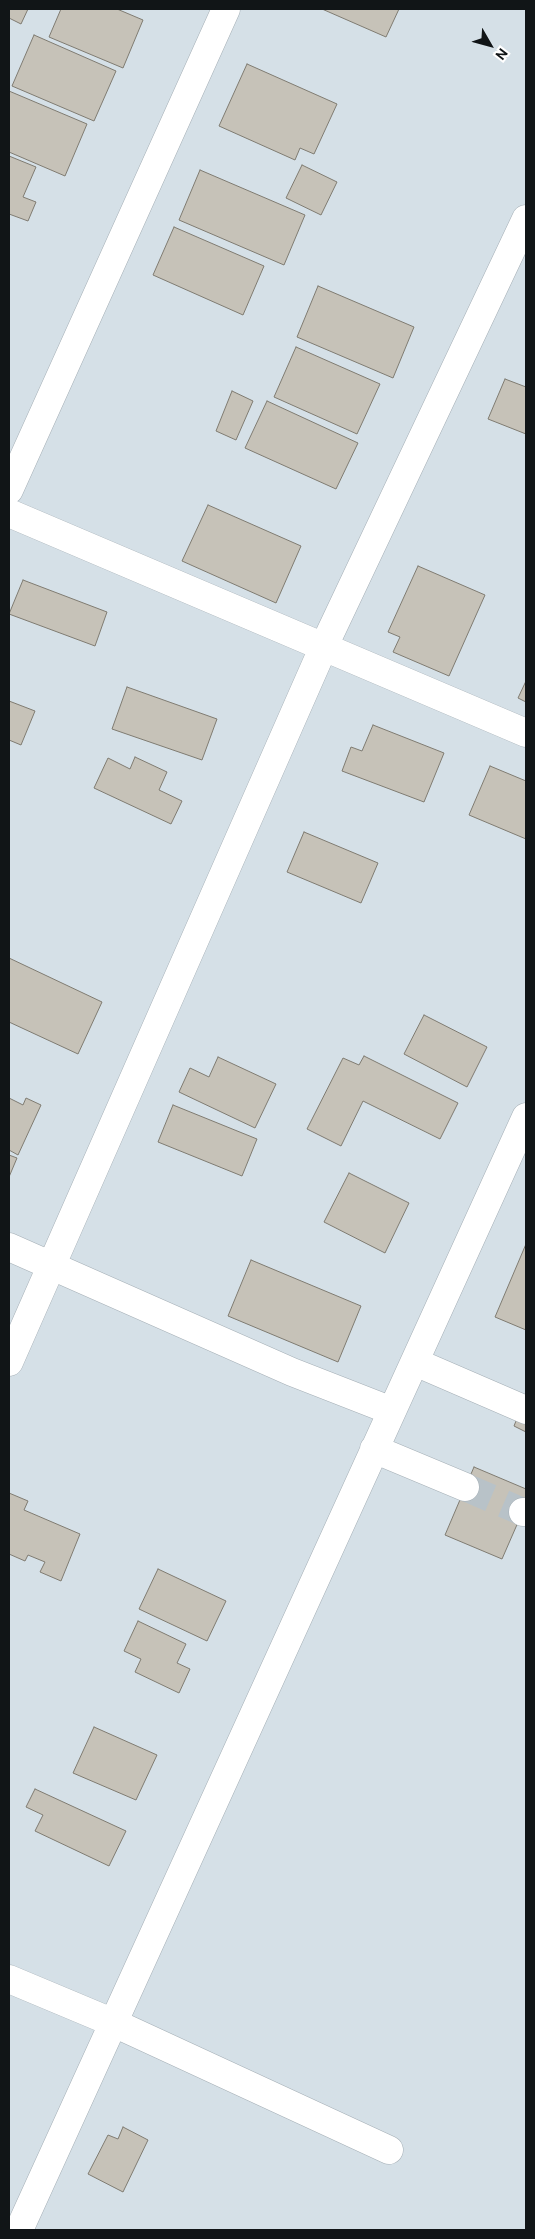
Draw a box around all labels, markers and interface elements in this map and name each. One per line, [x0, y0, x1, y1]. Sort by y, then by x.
north arrow [465, 20, 515, 70]
text: N [492, 45, 511, 63]

